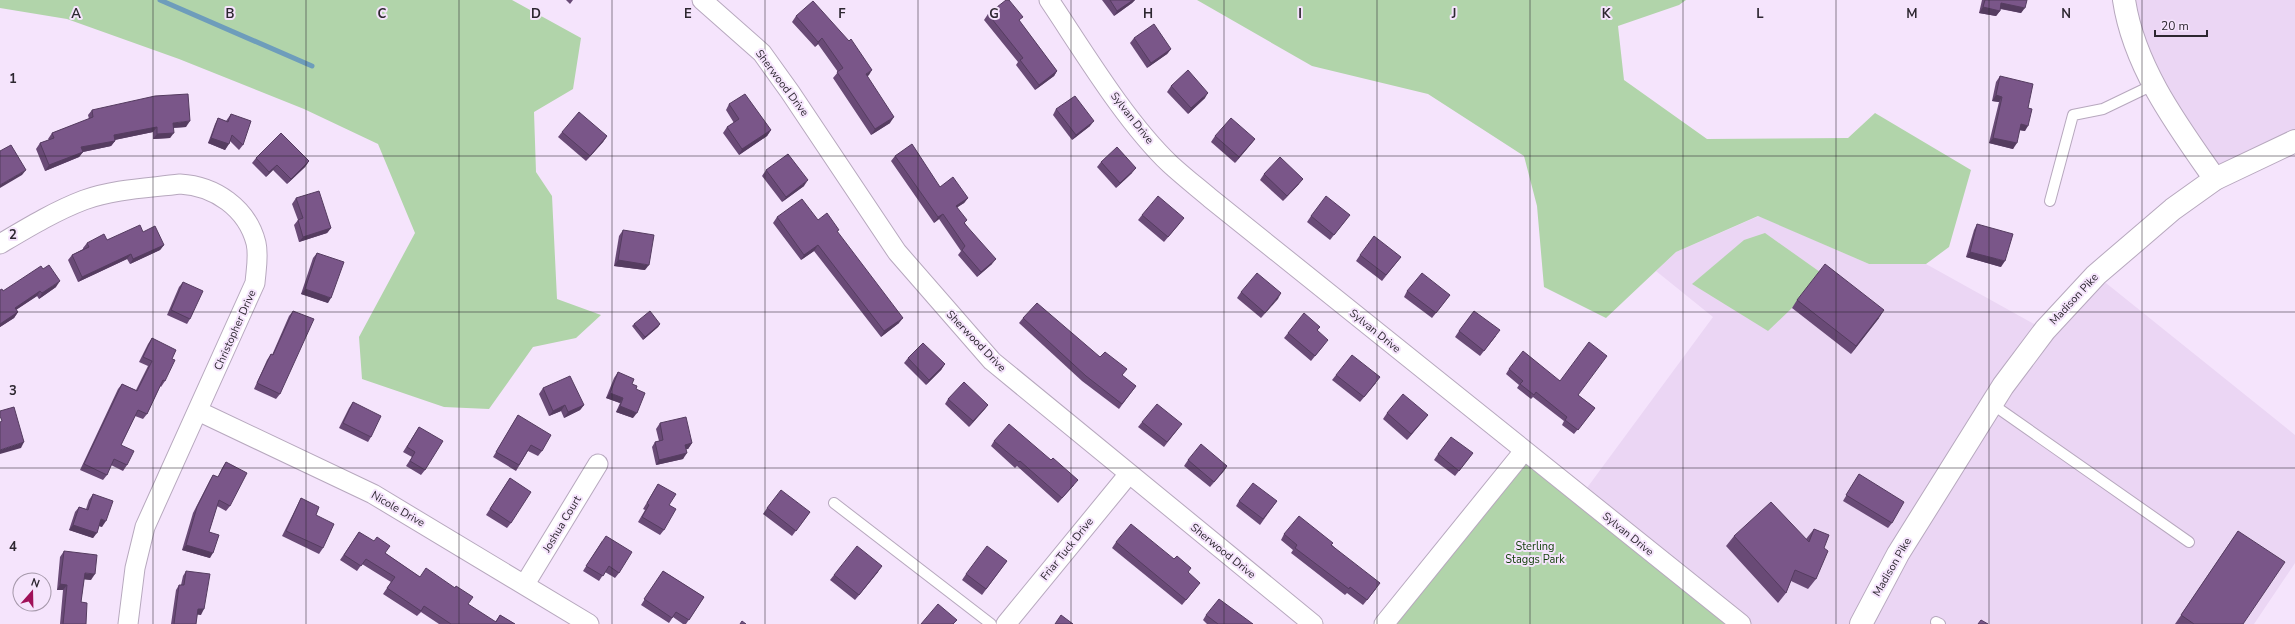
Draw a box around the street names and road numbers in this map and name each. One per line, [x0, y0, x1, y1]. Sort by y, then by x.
street label: Sherwood Drive [752, 47, 812, 120]
street label: Sylvan Drive [1107, 89, 1157, 147]
street label: Madison Pike [2046, 270, 2102, 328]
street label: Christopher Drive [211, 287, 260, 373]
street label: Sylvan Drive [1346, 306, 1404, 356]
street label: Sherwood Drive [943, 307, 1009, 375]
street label: Nicole Drive [368, 488, 428, 531]
street label: Joshua Court [539, 493, 585, 556]
street label: Sylvan Drive [1599, 509, 1657, 559]
street label: Friar Tuck Drive [1037, 514, 1097, 583]
street label: Sherwood Drive [1187, 520, 1259, 582]
street label: Madison Pike [1869, 535, 1915, 599]

